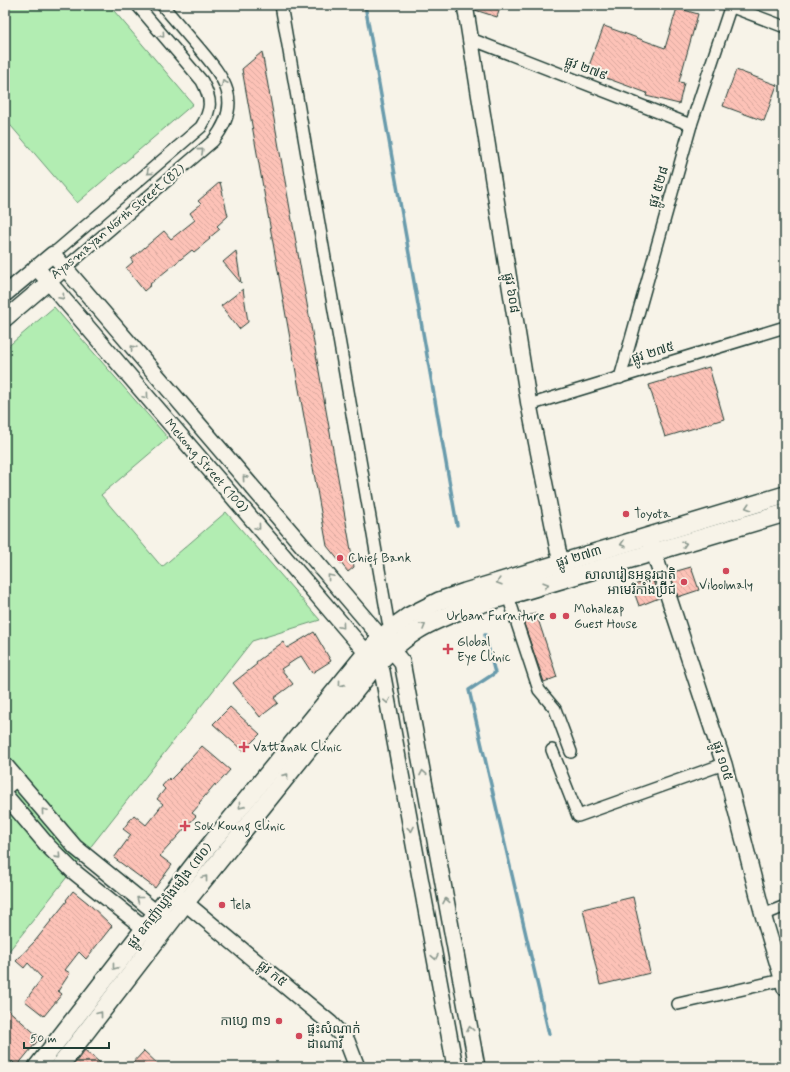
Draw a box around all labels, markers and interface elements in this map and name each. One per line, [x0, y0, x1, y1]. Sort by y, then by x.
one-way arrow [157, 30, 164, 37]
street label: ផ្លូវ ២៧៩ [562, 53, 610, 87]
one-way arrow [221, 80, 229, 87]
one-way arrow [196, 149, 204, 156]
street label: Ayasmayan North Street (82) [47, 160, 189, 283]
street label: ផ្លូវ ៥២៨ [645, 164, 675, 210]
one-way arrow [146, 167, 153, 174]
street label: ផ្លូវ ៦០៨ [498, 272, 523, 315]
one-way arrow [57, 292, 64, 300]
street label: ផ្លូវ ២៧៥ [629, 338, 677, 369]
one-way arrow [131, 345, 138, 352]
one-way arrow [142, 391, 149, 399]
street label: Mekong Street (100) [160, 415, 252, 517]
one-way arrow [242, 475, 250, 483]
one-way arrow [744, 502, 751, 510]
place label: Toyota [634, 506, 671, 523]
marker: Toyota [621, 509, 631, 519]
one-way arrow [253, 522, 260, 529]
one-way arrow [620, 539, 627, 548]
one-way arrow [680, 540, 687, 549]
street label: ផ្លូវ ២៧៣ [554, 542, 605, 574]
place label: Chief Bank [348, 550, 412, 567]
marker: Chief Bank [335, 553, 345, 563]
place label: សាលារៀនអន្តរជាតិ អាមេរិកាំងប្រ៊ីជ [584, 566, 676, 599]
marker: Vibolmaly [721, 566, 731, 576]
one-way arrow [327, 574, 334, 582]
one-way arrow [495, 577, 502, 586]
marker: សាលារៀនអន្តរជាតិ អាមេរិកាំងប្រ៊ីជ [679, 577, 689, 587]
place label: Vibolmaly [699, 577, 753, 594]
one-way arrow [542, 581, 549, 590]
place label: Mohaleap Guest House [574, 601, 638, 633]
place label: Urban Furniture [446, 608, 545, 625]
marker: Urban Furniture [548, 611, 558, 621]
marker: Mohaleap Guest House [561, 611, 571, 621]
one-way arrow [338, 621, 345, 628]
one-way arrow [419, 624, 426, 631]
place label: Global Eye Clinic [457, 634, 511, 666]
marker: Global Eye Clinic [442, 643, 454, 655]
one-way arrow [339, 679, 346, 686]
one-way arrow [383, 698, 391, 704]
place label: Vattanak Clinic [253, 739, 342, 756]
street label: ផ្លូវ ១០៥ [706, 739, 736, 784]
marker: Vattanak Clinic [238, 741, 250, 753]
one-way arrow [419, 770, 427, 776]
one-way arrow [282, 774, 289, 781]
one-way arrow [239, 801, 246, 809]
one-way arrow [41, 808, 48, 816]
place label: Sok Koung Clinic [194, 818, 285, 837]
marker: Sok Koung Clinic [179, 820, 191, 832]
one-way arrow [407, 826, 415, 832]
street label: ផ្លូវ ឧកញ៉ាឃ្លាំងមឿង (៧០) [123, 839, 218, 953]
one-way arrow [53, 851, 61, 859]
one-way arrow [200, 875, 207, 882]
one-way arrow [136, 897, 143, 904]
place label: Tela [230, 897, 251, 914]
one-way arrow [443, 898, 451, 904]
marker: Tela [217, 900, 227, 910]
one-way arrow [430, 954, 439, 960]
street label: ផ្លូវ ក៥ [253, 957, 290, 992]
one-way arrow [112, 963, 119, 970]
one-way arrow [95, 1011, 102, 1018]
place label: កាហ្វេ ៣១ [220, 1013, 271, 1030]
marker: កាហ្វេ ៣១ [274, 1016, 284, 1026]
place label: ផ្ទះសំណាក់ ដាណាវី [307, 1021, 360, 1053]
scale bar [24, 1024, 109, 1050]
one-way arrow [466, 1026, 475, 1032]
text: 50 m [30, 1031, 57, 1047]
marker: ផ្ទះសំណាក់ ដាណាវី [294, 1031, 304, 1041]

